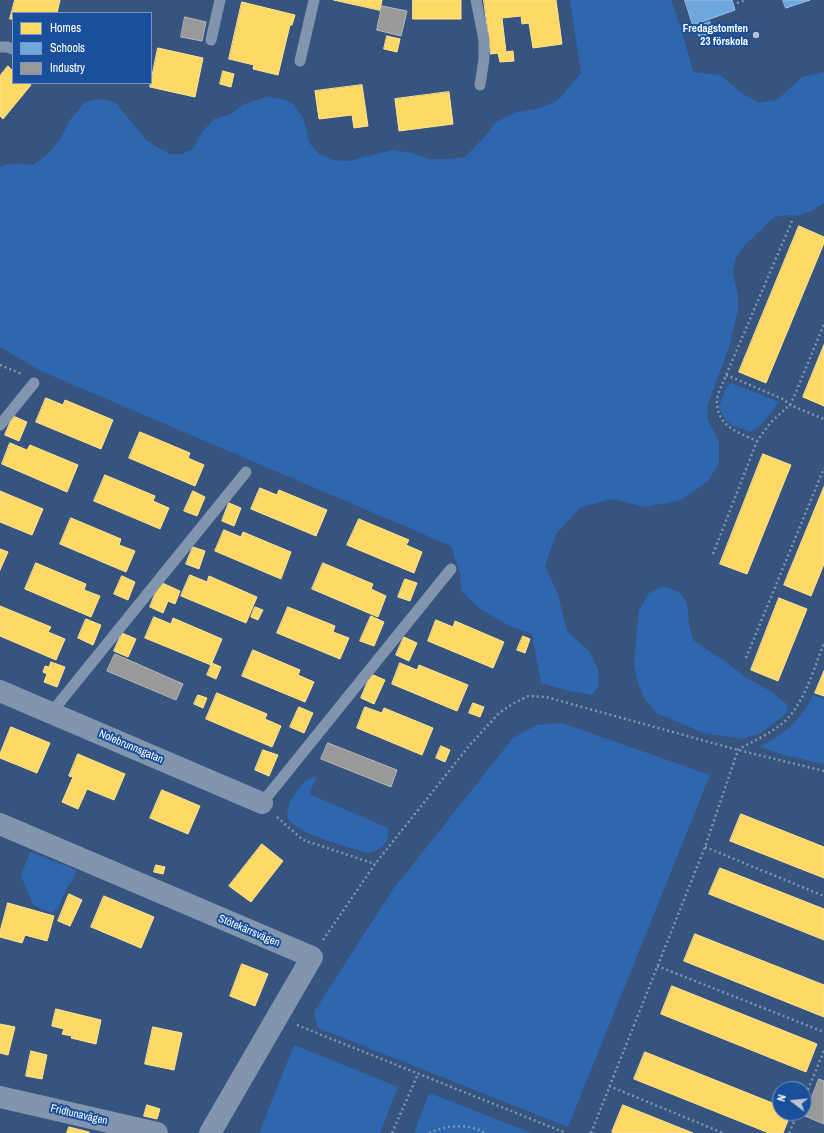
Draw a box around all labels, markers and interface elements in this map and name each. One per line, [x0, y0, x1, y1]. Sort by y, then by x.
legend [12, 12, 152, 84]
text: Homes [50, 20, 81, 36]
place label: Fredagstomten 23 förskola [683, 22, 748, 48]
marker: Fredagstomten 23 förskola [751, 30, 761, 40]
text: Schools [50, 40, 85, 56]
text: Industry [50, 60, 85, 76]
street label: Nolebrunnsgatan [97, 728, 165, 766]
street label: Stötekärrsvägen [216, 912, 282, 950]
north arrow [772, 1081, 812, 1121]
text: N [774, 1093, 789, 1103]
street label: Fridtunavägen [49, 1102, 109, 1128]

